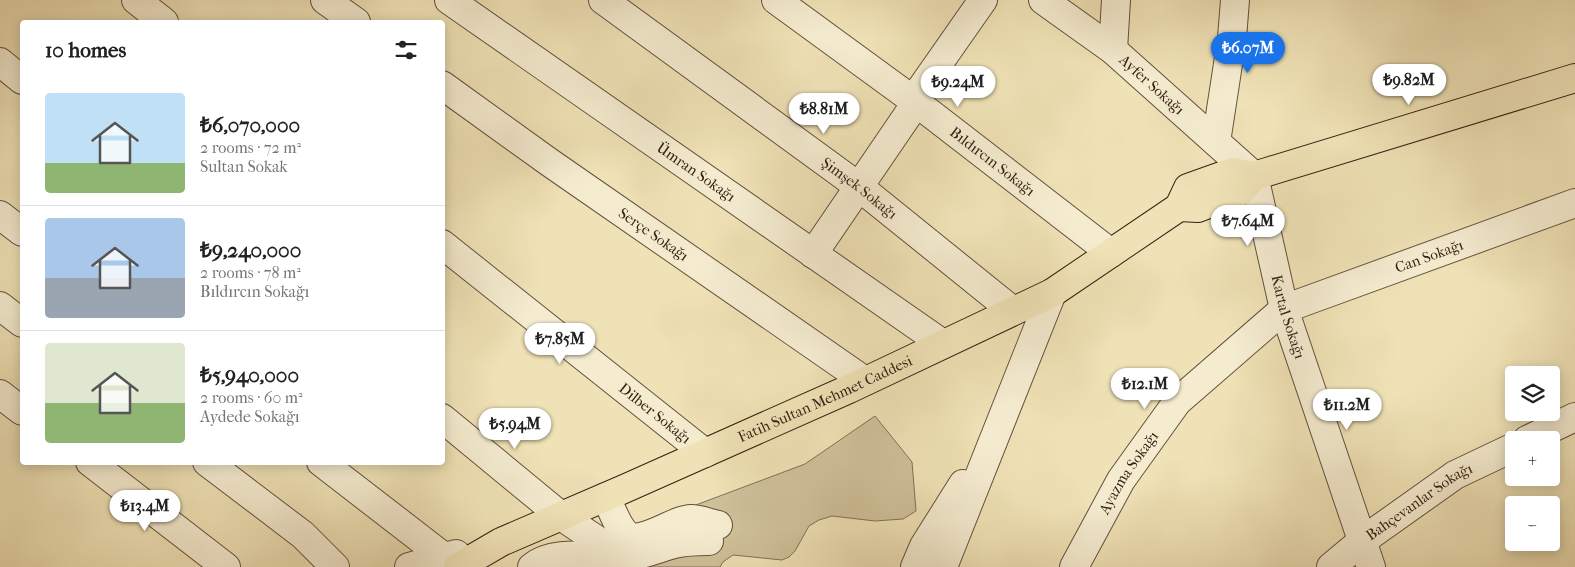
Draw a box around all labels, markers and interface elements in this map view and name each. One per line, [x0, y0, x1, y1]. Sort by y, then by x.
pin: ₺6.07M [1207, 32, 1289, 74]
icon: filters [392, 36, 420, 64]
text: 10 homes [45, 38, 126, 62]
text: ₺6.07M [1222, 38, 1274, 57]
street label: Ayfer Sokağı [1115, 50, 1188, 119]
pin: ₺9.82M [1368, 64, 1450, 106]
pin: ₺9.24M [917, 66, 999, 108]
text: ₺9.82M [1383, 70, 1435, 89]
text: ₺9.24M [932, 72, 984, 91]
pin: ₺8.81M [783, 92, 865, 135]
text: ₺8.81M [800, 99, 848, 118]
icon: home [85, 113, 145, 173]
text: ₺6,070,000 [200, 113, 300, 137]
street label: Bıldırcın Sokağı [946, 123, 1039, 200]
text: 2 rooms · 72 m² [200, 138, 301, 157]
street label: Ümran Sokağı [653, 138, 739, 206]
street label: Şimşek Sokağı [818, 153, 901, 223]
text: Sultan Sokak [200, 157, 288, 176]
street label: Serçe Sokağı [615, 204, 692, 265]
pin: ₺7.64M [1207, 204, 1289, 247]
text: ₺7.64M [1222, 211, 1274, 230]
street label: Can Sokağı [1392, 235, 1466, 277]
icon: home [85, 238, 145, 298]
text: ₺9,240,000 [200, 238, 301, 262]
text: 2 rooms · 78 m² [200, 263, 301, 282]
street label: Kartal Sokağı [1268, 273, 1309, 361]
text: Bıldırcın Sokağı [200, 282, 309, 301]
pin: ₺7.85M [519, 322, 601, 365]
text: ₺7.85M [535, 329, 585, 348]
street label: Fatih Sultan Mehmet Caddesi [735, 351, 916, 446]
icon: home [85, 363, 145, 423]
text: ₺5,940,000 [200, 363, 299, 387]
map controls [1505, 366, 1560, 551]
button: layers [1505, 366, 1560, 421]
pin: ₺12.1M [1104, 368, 1186, 410]
text: ₺12.1M [1122, 374, 1168, 393]
street label: Dilber Sokağı [615, 379, 695, 448]
text: 2 rooms · 60 m² [200, 388, 303, 407]
pin: ₺11.2M [1306, 388, 1388, 431]
text: ₺11.2M [1324, 395, 1370, 414]
text: Aydede Sokağı [200, 407, 300, 426]
pin: ₺5.94M [474, 408, 556, 450]
text: ₺5.94M [489, 414, 541, 433]
street label: Ayazma Sokağı [1095, 427, 1162, 518]
button: + [1505, 431, 1560, 486]
street label: Bahçevanlar Sokağı [1363, 459, 1476, 544]
pin: ₺13.4M [104, 490, 186, 532]
text: ₺13.4M [121, 496, 170, 515]
button: − [1505, 496, 1560, 551]

